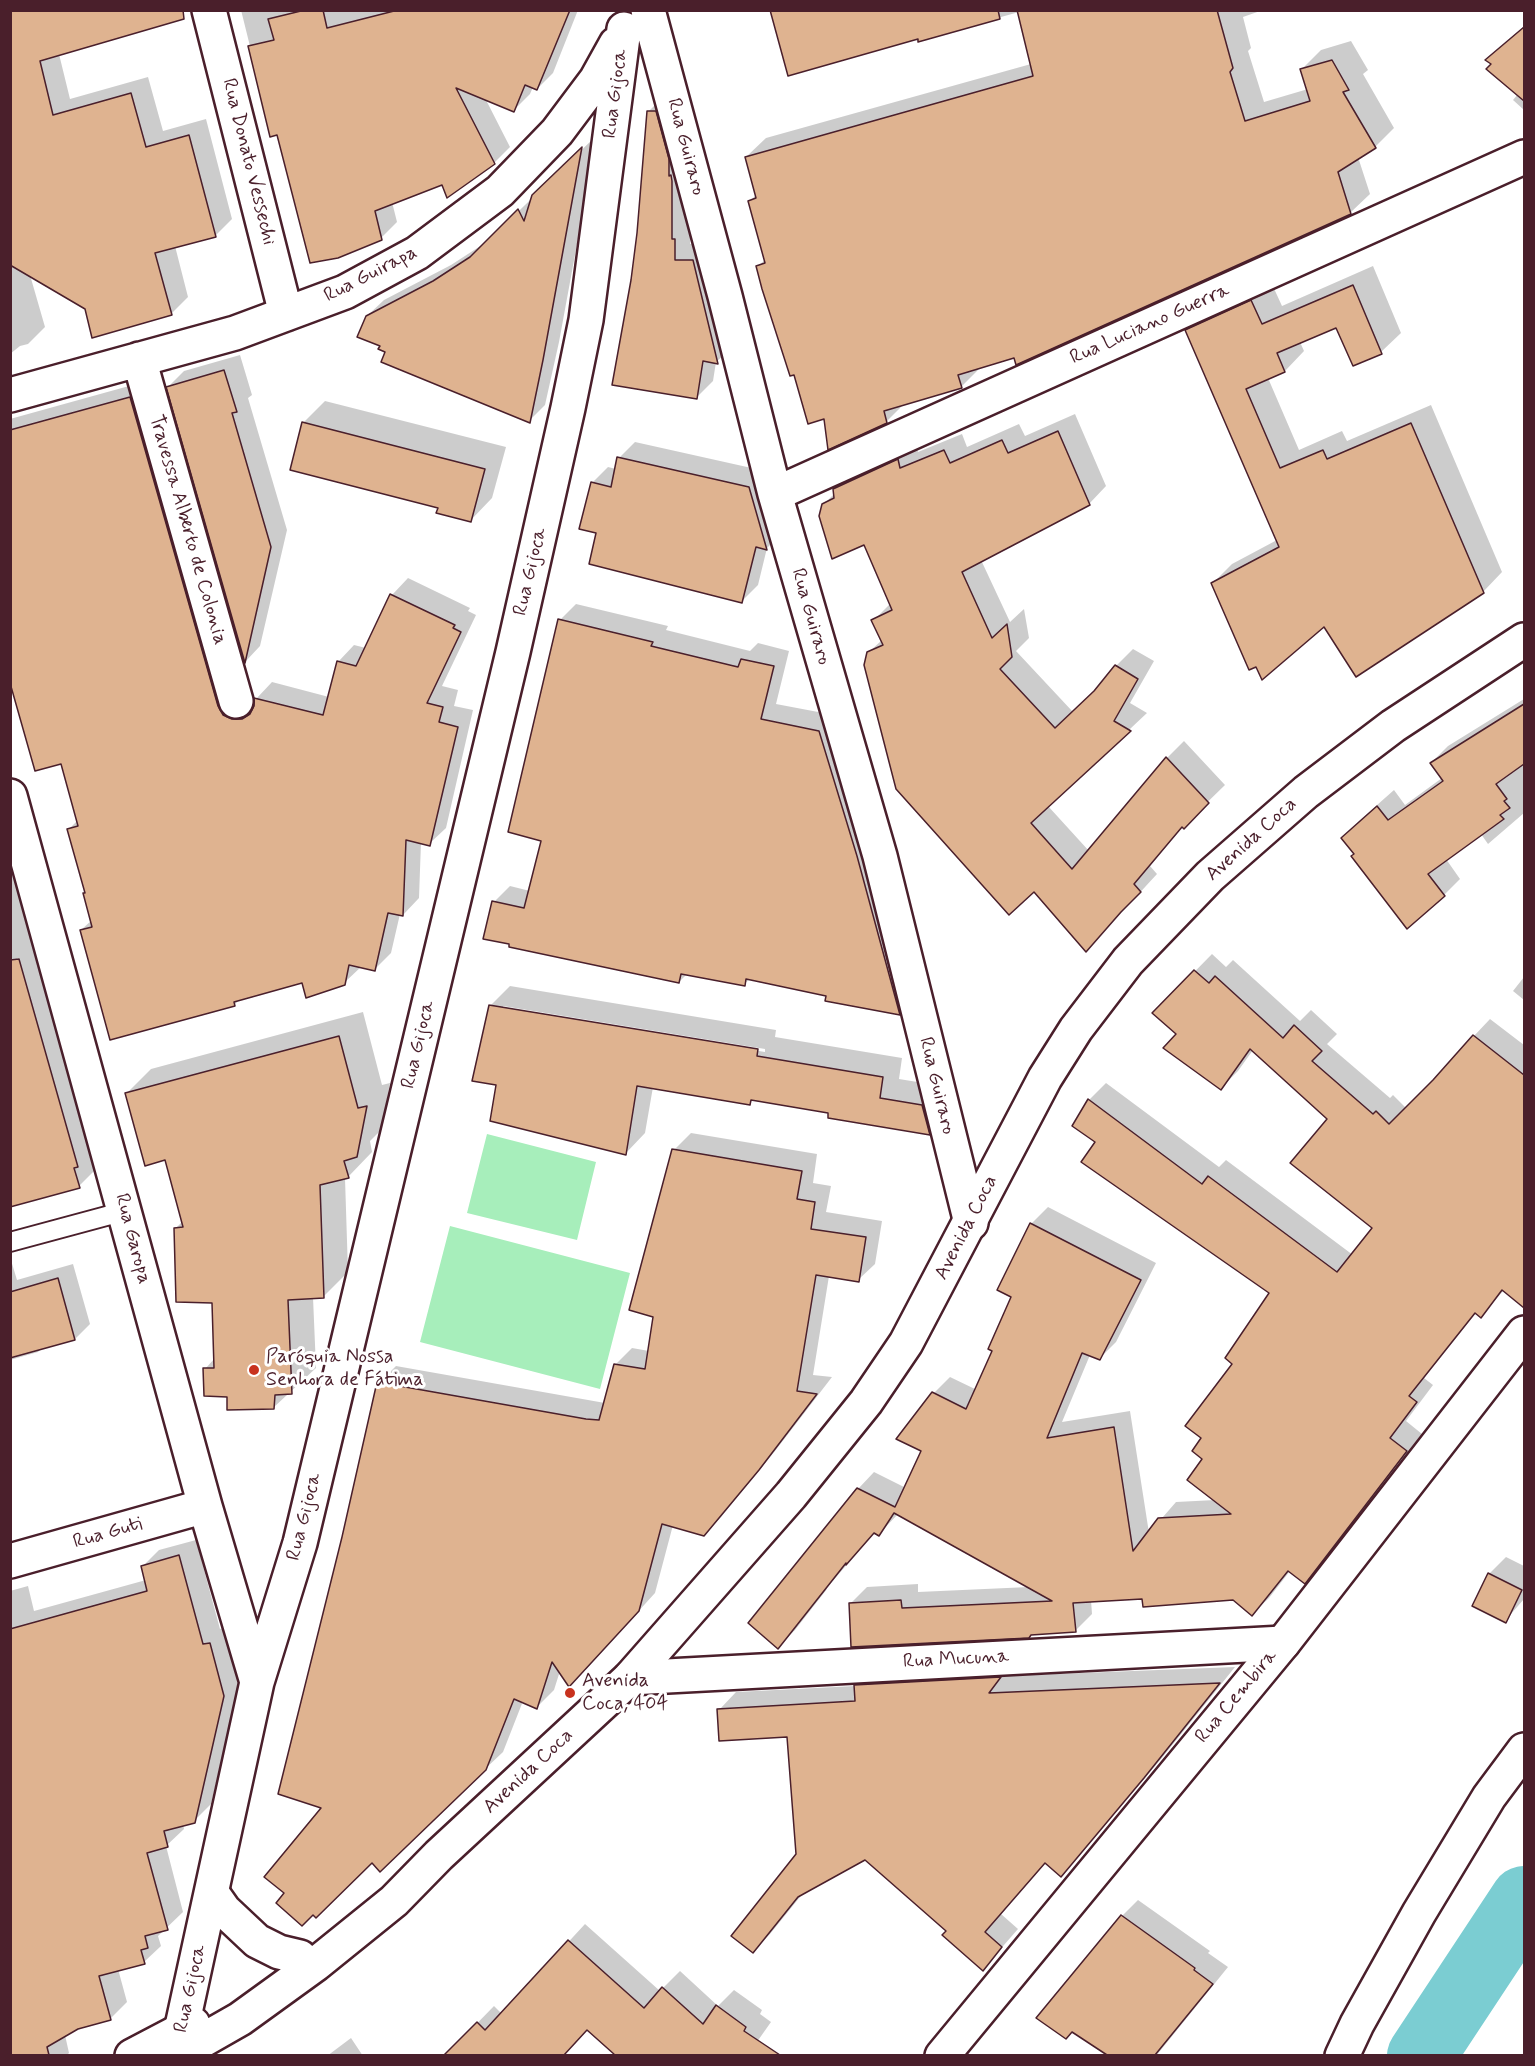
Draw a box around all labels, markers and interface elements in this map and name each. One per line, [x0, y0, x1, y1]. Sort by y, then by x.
street label: Rua Gijoca [599, 48, 633, 140]
street label: Rua Donato Vessechi [216, 76, 280, 248]
street label: Rua Guiraro [661, 96, 709, 198]
street label: Rua Guirapa [320, 241, 422, 309]
street label: Rua Luciano Guerra [1067, 279, 1233, 371]
street label: Travessa Alberto de Colonia [143, 412, 231, 648]
street label: Rua Gijoca [509, 526, 553, 618]
street label: Rua Guiraro [785, 566, 835, 668]
street label: Avenida Coca [1202, 793, 1302, 887]
street label: Rua Gijoca [397, 999, 441, 1091]
street label: Rua Guiraro [912, 1035, 960, 1137]
street label: Avenida Coca [930, 1172, 1004, 1284]
street label: Rua Garopa [108, 1191, 156, 1287]
place label: Paróquia Nossa Senhora de Fátima [266, 1346, 423, 1393]
marker: Paróquia Nossa Senhora de Fátima [247, 1363, 261, 1377]
street label: Rua Gijoca [283, 1471, 327, 1563]
street label: Rua Guti [71, 1513, 145, 1555]
street label: Rua Mucuna [902, 1645, 1010, 1675]
street label: Rua Cembira [1191, 1645, 1283, 1749]
place label: Avenida Coca, 404 [582, 1670, 668, 1717]
marker: Avenida Coca, 404 [563, 1686, 577, 1700]
street label: Avenida Coca [479, 1724, 579, 1820]
street label: Rua Gijoca [170, 1943, 212, 2035]

